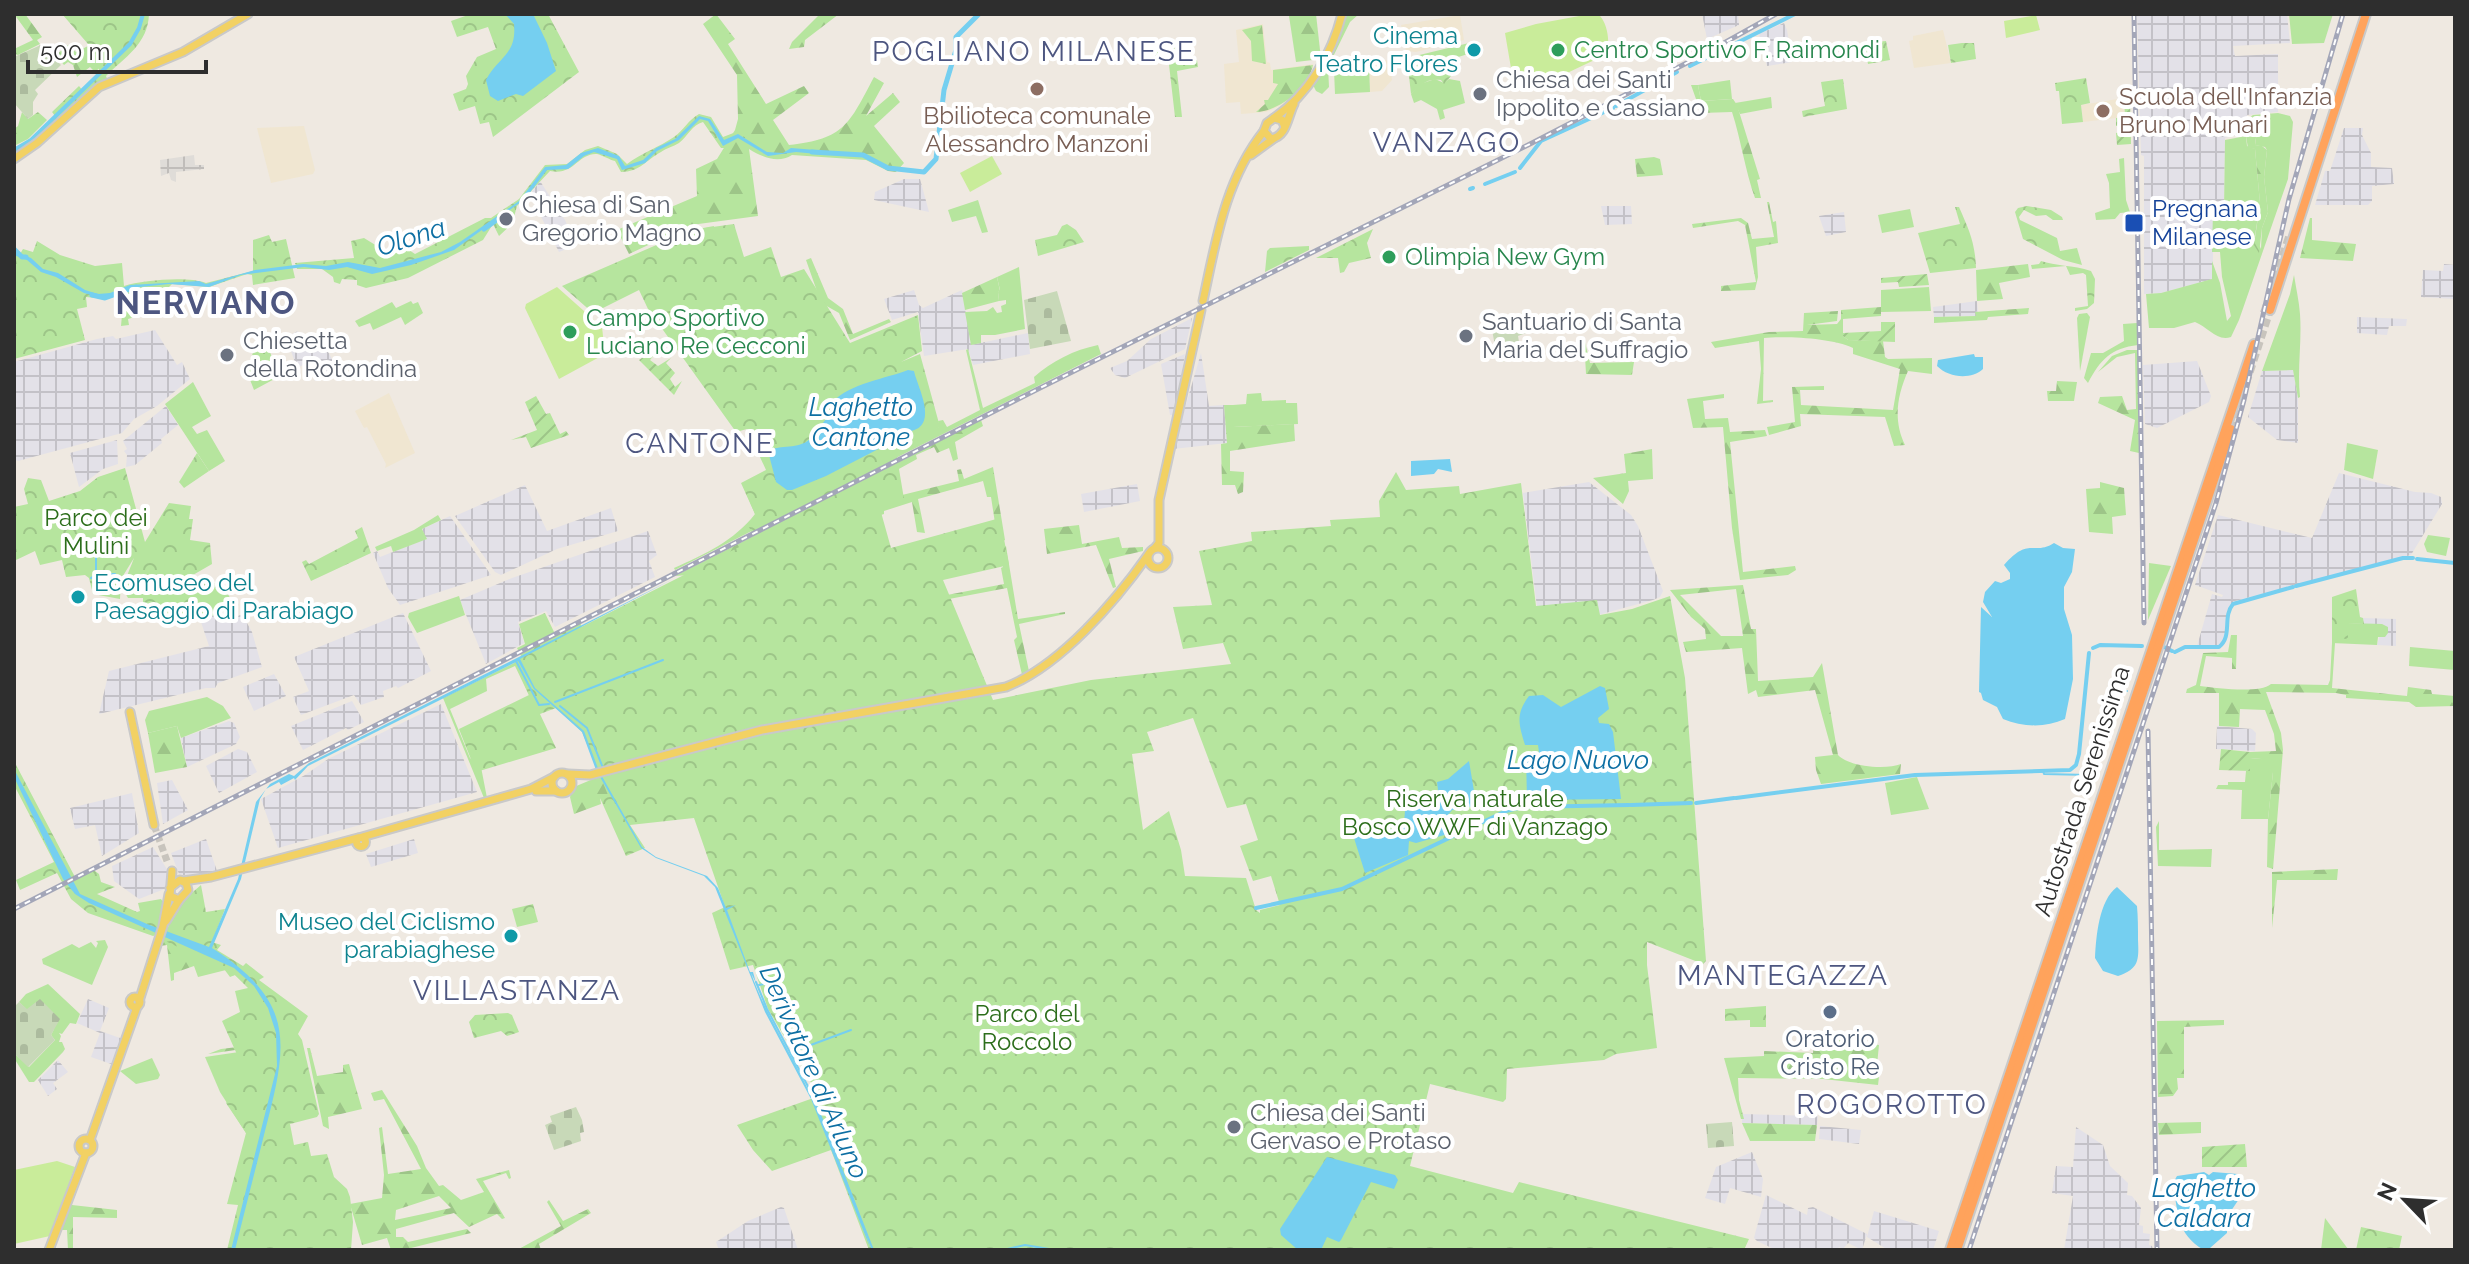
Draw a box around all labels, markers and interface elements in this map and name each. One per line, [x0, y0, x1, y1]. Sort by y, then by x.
place label: Cinema Teatro Flores [1314, 21, 1458, 78]
scale bar [28, 24, 206, 74]
district label: POGLIANO MILANESE [872, 35, 1196, 68]
place label: Centro Sportivo F. Raimondi [1574, 35, 1880, 64]
text: 500 m [40, 37, 111, 66]
marker: Cinema Teatro Flores [1465, 41, 1483, 59]
marker: Centro Sportivo F. Raimondi [1549, 41, 1567, 59]
place label: Chiesa dei Santi Ippolito e Cassiano [1496, 65, 1705, 122]
marker: Bbilioteca comunale Alessandro Manzoni [1028, 80, 1046, 98]
place label: Scuola dell'Infanzia Bruno Munari [2119, 82, 2332, 139]
marker: Chiesa dei Santi Ippolito e Cassiano [1471, 85, 1489, 103]
place label: Bbilioteca comunale Alessandro Manzoni [923, 101, 1151, 158]
marker: Scuola dell'Infanzia Bruno Munari [2094, 102, 2112, 120]
district label: VANZAGO [1373, 126, 1521, 159]
place label: Chiesa di San Gregorio Magno [522, 190, 702, 247]
place label: Pregnana Milanese [2152, 194, 2258, 251]
marker: Chiesa di San Gregorio Magno [497, 210, 515, 228]
water label: Olona [373, 212, 449, 262]
marker: Pregnana Milanese [2123, 212, 2145, 234]
place label: Olimpia New Gym [1405, 242, 1605, 271]
marker: Olimpia New Gym [1380, 248, 1398, 266]
district label: NERVIANO [115, 284, 297, 321]
place label: Campo Sportivo Luciano Re Cecconi [586, 303, 806, 360]
place label: Santuario di Santa Maria del Suffragio [1482, 307, 1688, 364]
marker: Campo Sportivo Luciano Re Cecconi [561, 323, 579, 341]
place label: Chiesetta della Rotondina [243, 326, 417, 383]
marker: Santuario di Santa Maria del Suffragio [1457, 327, 1475, 345]
marker: Chiesetta della Rotondina [218, 346, 236, 364]
water label: Laghetto Cantone [809, 392, 913, 452]
district label: CANTONE [625, 427, 775, 460]
park label: Parco dei Mulini [44, 503, 148, 560]
place label: Ecomuseo del Paesaggio di Parabiago [94, 568, 354, 625]
marker: Ecomuseo del Paesaggio di Parabiago [69, 588, 87, 606]
street label: Autostrada Serenissima [2027, 662, 2136, 919]
water label: Lago Nuovo [1507, 745, 1649, 775]
park label: Riserva naturale Bosco WWF di Vanzago [1342, 784, 1608, 841]
place label: Museo del Ciclismo parabiaghese [278, 907, 495, 964]
marker: Museo del Ciclismo parabiaghese [502, 927, 520, 945]
district label: MANTEGAZZA [1677, 959, 1889, 992]
water label: Derivatore di Arluno [754, 961, 874, 1183]
district label: VILLASTANZA [413, 974, 621, 1007]
park label: Parco del Roccolo [975, 999, 1080, 1056]
marker: Oratorio Cristo Re [1821, 1003, 1839, 1021]
place label: Oratorio Cristo Re [1780, 1024, 1880, 1081]
district label: ROGOROTTO [1796, 1088, 1988, 1121]
place label: Chiesa dei Santi Gervaso e Protaso [1250, 1098, 1452, 1155]
marker: Chiesa dei Santi Gervaso e Protaso [1225, 1118, 1243, 1136]
north arrow [2365, 1160, 2445, 1240]
water label: Laghetto Caldara [2152, 1173, 2256, 1233]
text: N [2372, 1178, 2402, 1205]

